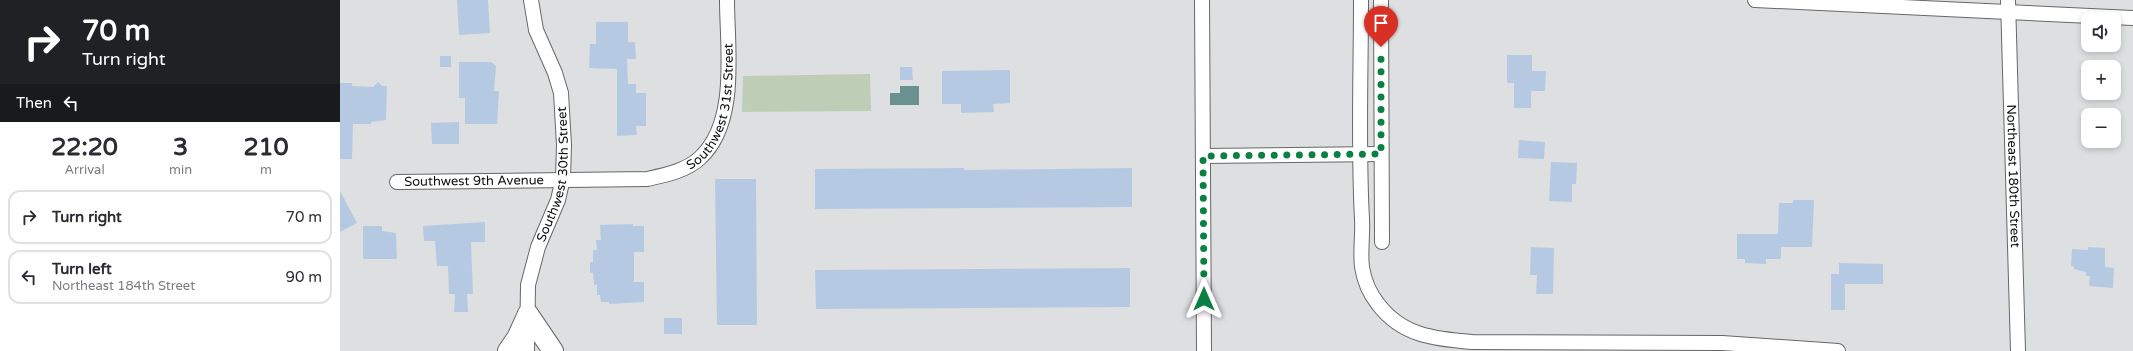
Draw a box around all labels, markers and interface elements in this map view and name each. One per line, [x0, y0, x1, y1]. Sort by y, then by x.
pin [1364, 6, 1398, 47]
icon: arrive [1370, 12, 1392, 34]
map controls [2081, 12, 2121, 148]
button: sound [2081, 12, 2121, 52]
text: 70 m [82, 14, 150, 48]
icon: right [16, 16, 68, 68]
street label: Southwest 31st Street [684, 43, 737, 174]
text: Turn right [82, 48, 166, 70]
button: + [2081, 60, 2121, 100]
icon: left [60, 92, 82, 114]
text: Then [16, 94, 52, 112]
street label: Northeast 180th Street [2003, 104, 2023, 248]
street label: Southwest 30th Street [533, 106, 572, 244]
button: − [2081, 108, 2121, 148]
text: 22:20 [51, 133, 118, 162]
text: 3 [173, 133, 188, 162]
text: 210 [243, 133, 289, 162]
text: Arrival [64, 162, 105, 178]
text: min [169, 162, 192, 178]
text: m [260, 162, 272, 178]
street label: Southwest 9th Avenue [404, 172, 544, 190]
icon: right [18, 206, 40, 228]
text: Turn right [52, 208, 122, 226]
text: 70 m [285, 208, 322, 226]
text: Turn left [52, 260, 112, 278]
icon: left [18, 266, 40, 288]
text: 90 m [285, 268, 322, 286]
text: Northeast 184th Street [52, 278, 195, 294]
position arrow [1183, 278, 1225, 320]

